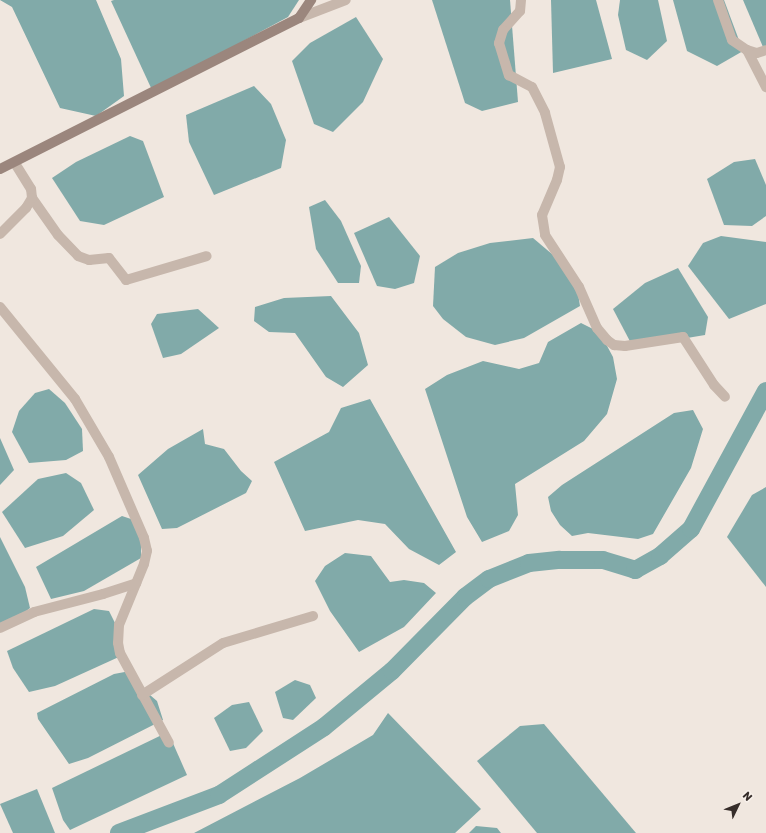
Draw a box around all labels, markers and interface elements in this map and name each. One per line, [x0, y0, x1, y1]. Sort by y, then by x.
north arrow [718, 785, 758, 825]
text: N [740, 789, 755, 804]

